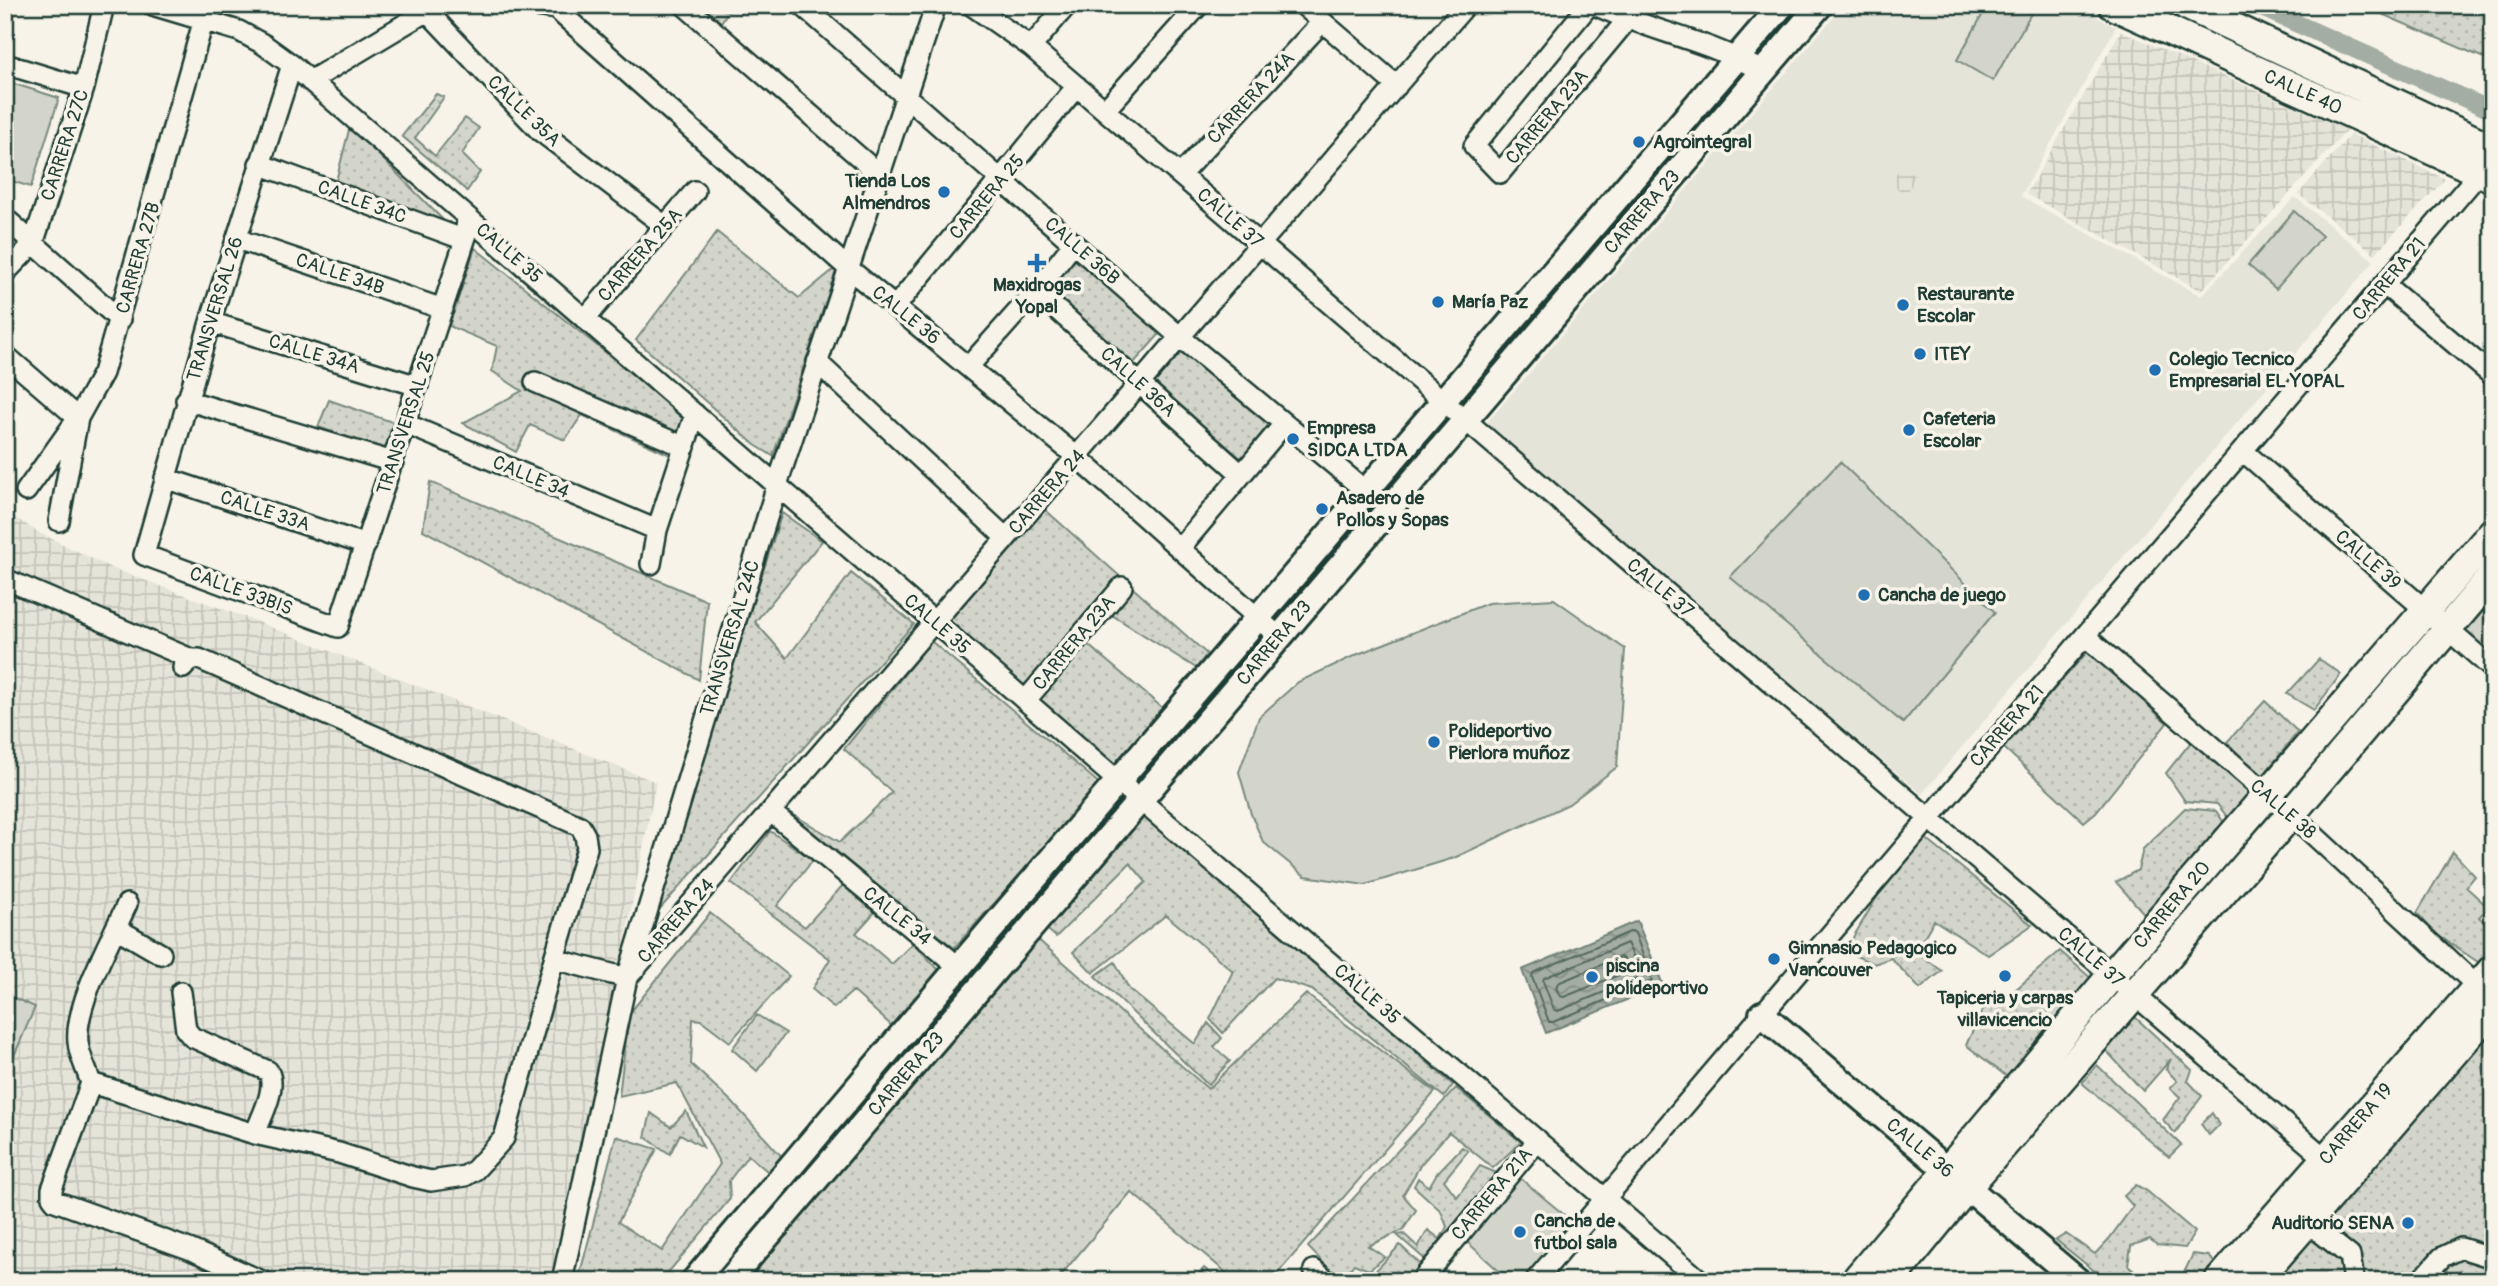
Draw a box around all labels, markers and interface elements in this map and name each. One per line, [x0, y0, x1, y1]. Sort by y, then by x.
street label: CARRERA 24A [1202, 47, 1300, 149]
street label: CALLE 40 [2260, 64, 2346, 120]
street label: CARRERA 23A [1500, 65, 1594, 169]
street label: CALLE 35A [482, 70, 566, 152]
street label: CARRERA 27C [36, 86, 94, 204]
place label: Agrointegral [1653, 130, 1752, 154]
marker: Agrointegral [1631, 134, 1647, 150]
street label: CARRERA 25 [944, 149, 1030, 245]
street label: CARRERA 23 [1599, 165, 1685, 259]
place label: Tienda Los Almendros [842, 169, 930, 215]
street label: CALLE 34C [314, 175, 410, 229]
street label: CALLE 37 [1192, 183, 1268, 253]
marker: Tienda Los Almendros [936, 184, 952, 200]
street label: CARRERA 27B [111, 200, 165, 316]
street label: CARRERA 25A [593, 203, 687, 307]
street label: CALLE 36B [1039, 212, 1125, 290]
street label: CALLE 35 [471, 218, 547, 288]
street label: CARRERA 21 [2347, 232, 2431, 326]
street label: TRANSVERSAL 26 [182, 234, 248, 384]
street label: CALLE 34B [293, 248, 387, 300]
marker: Maxidrogas Yopal [1029, 255, 1045, 271]
place label: Maxidrogas Yopal [993, 273, 1082, 319]
street label: CALLE 36 [867, 280, 945, 350]
place label: Restaurante Escolar [1917, 282, 2015, 328]
place label: María Paz [1452, 290, 1528, 314]
marker: María Paz [1430, 294, 1446, 310]
marker: Restaurante Escolar [1895, 297, 1911, 313]
street label: CALLE 34A [266, 329, 362, 379]
street label: CALLE 36A [1095, 342, 1181, 422]
place label: ITEY [1934, 342, 1971, 366]
marker: ITEY [1912, 346, 1928, 362]
place label: Colegio Tecnico Empresarial EL YOPAL [2169, 347, 2345, 393]
street label: TRANSVERSAL 25 [372, 348, 440, 498]
marker: Colegio Tecnico Empresarial EL YOPAL [2147, 362, 2163, 378]
place label: Cafeteria Escolar [1923, 407, 1996, 453]
place label: Empresa SIDCA LTDA [1307, 416, 1408, 462]
marker: Cafeteria Escolar [1901, 422, 1917, 438]
marker: Empresa SIDCA LTDA [1285, 431, 1301, 447]
street label: CARRERA 24 [1003, 444, 1091, 540]
street label: CALLE 34 [489, 450, 573, 504]
street label: CALLE 33A [217, 485, 313, 537]
place label: Asadero de Pollos y Sopas [1336, 486, 1449, 532]
marker: Asadero de Pollos y Sopas [1314, 501, 1330, 517]
street label: CALLE 39 [2330, 525, 2406, 595]
street label: CALLE 37 [1622, 553, 1698, 623]
street label: TRANSVERSAL 24C [695, 557, 765, 719]
street label: CALLE 33BIS [186, 561, 296, 621]
place label: Cancha de juego [1878, 583, 2007, 607]
marker: Cancha de juego [1856, 587, 1872, 603]
street label: CALLE 35 [899, 589, 975, 659]
street label: CARRERA 23A [1027, 591, 1121, 695]
street label: CARRERA 23 [1231, 595, 1317, 691]
street label: CARRERA 21 [1965, 680, 2049, 772]
place label: Polideportivo Pierlora muñoz [1448, 719, 1570, 765]
marker: Polideportivo Pierlora muñoz [1426, 734, 1442, 750]
street label: CALLE 38 [2245, 774, 2321, 844]
street label: CARRERA 20 [2128, 856, 2216, 954]
street label: CARRERA 24 [632, 873, 720, 969]
street label: CALLE 34 [858, 881, 936, 951]
street label: CALLE 37 [2053, 922, 2129, 992]
place label: Gimnasio Pedagogico Vancouver [1788, 936, 1958, 982]
marker: Gimnasio Pedagogico Vancouver [1766, 951, 1782, 967]
place label: piscina polideportivo [1606, 954, 1709, 1000]
street label: CALLE 35 [1329, 959, 1405, 1029]
marker: Tapiceria y carpas villavicencio [1997, 968, 2013, 984]
marker: piscina polideportivo [1584, 969, 1600, 985]
place label: Tapiceria y carpas villavicencio [1936, 986, 2074, 1032]
street label: CARRERA 23 [863, 1027, 949, 1121]
street label: CARRERA 19 [2314, 1078, 2398, 1170]
street label: CALLE 36 [1881, 1113, 1959, 1183]
street label: CARRERA 21A [1446, 1143, 1538, 1245]
place label: Cancha de futbol sala [1534, 1209, 1617, 1255]
place label: Auditorio SENA [2271, 1211, 2395, 1235]
marker: Auditorio SENA [2400, 1215, 2416, 1231]
marker: Cancha de futbol sala [1512, 1224, 1528, 1240]

